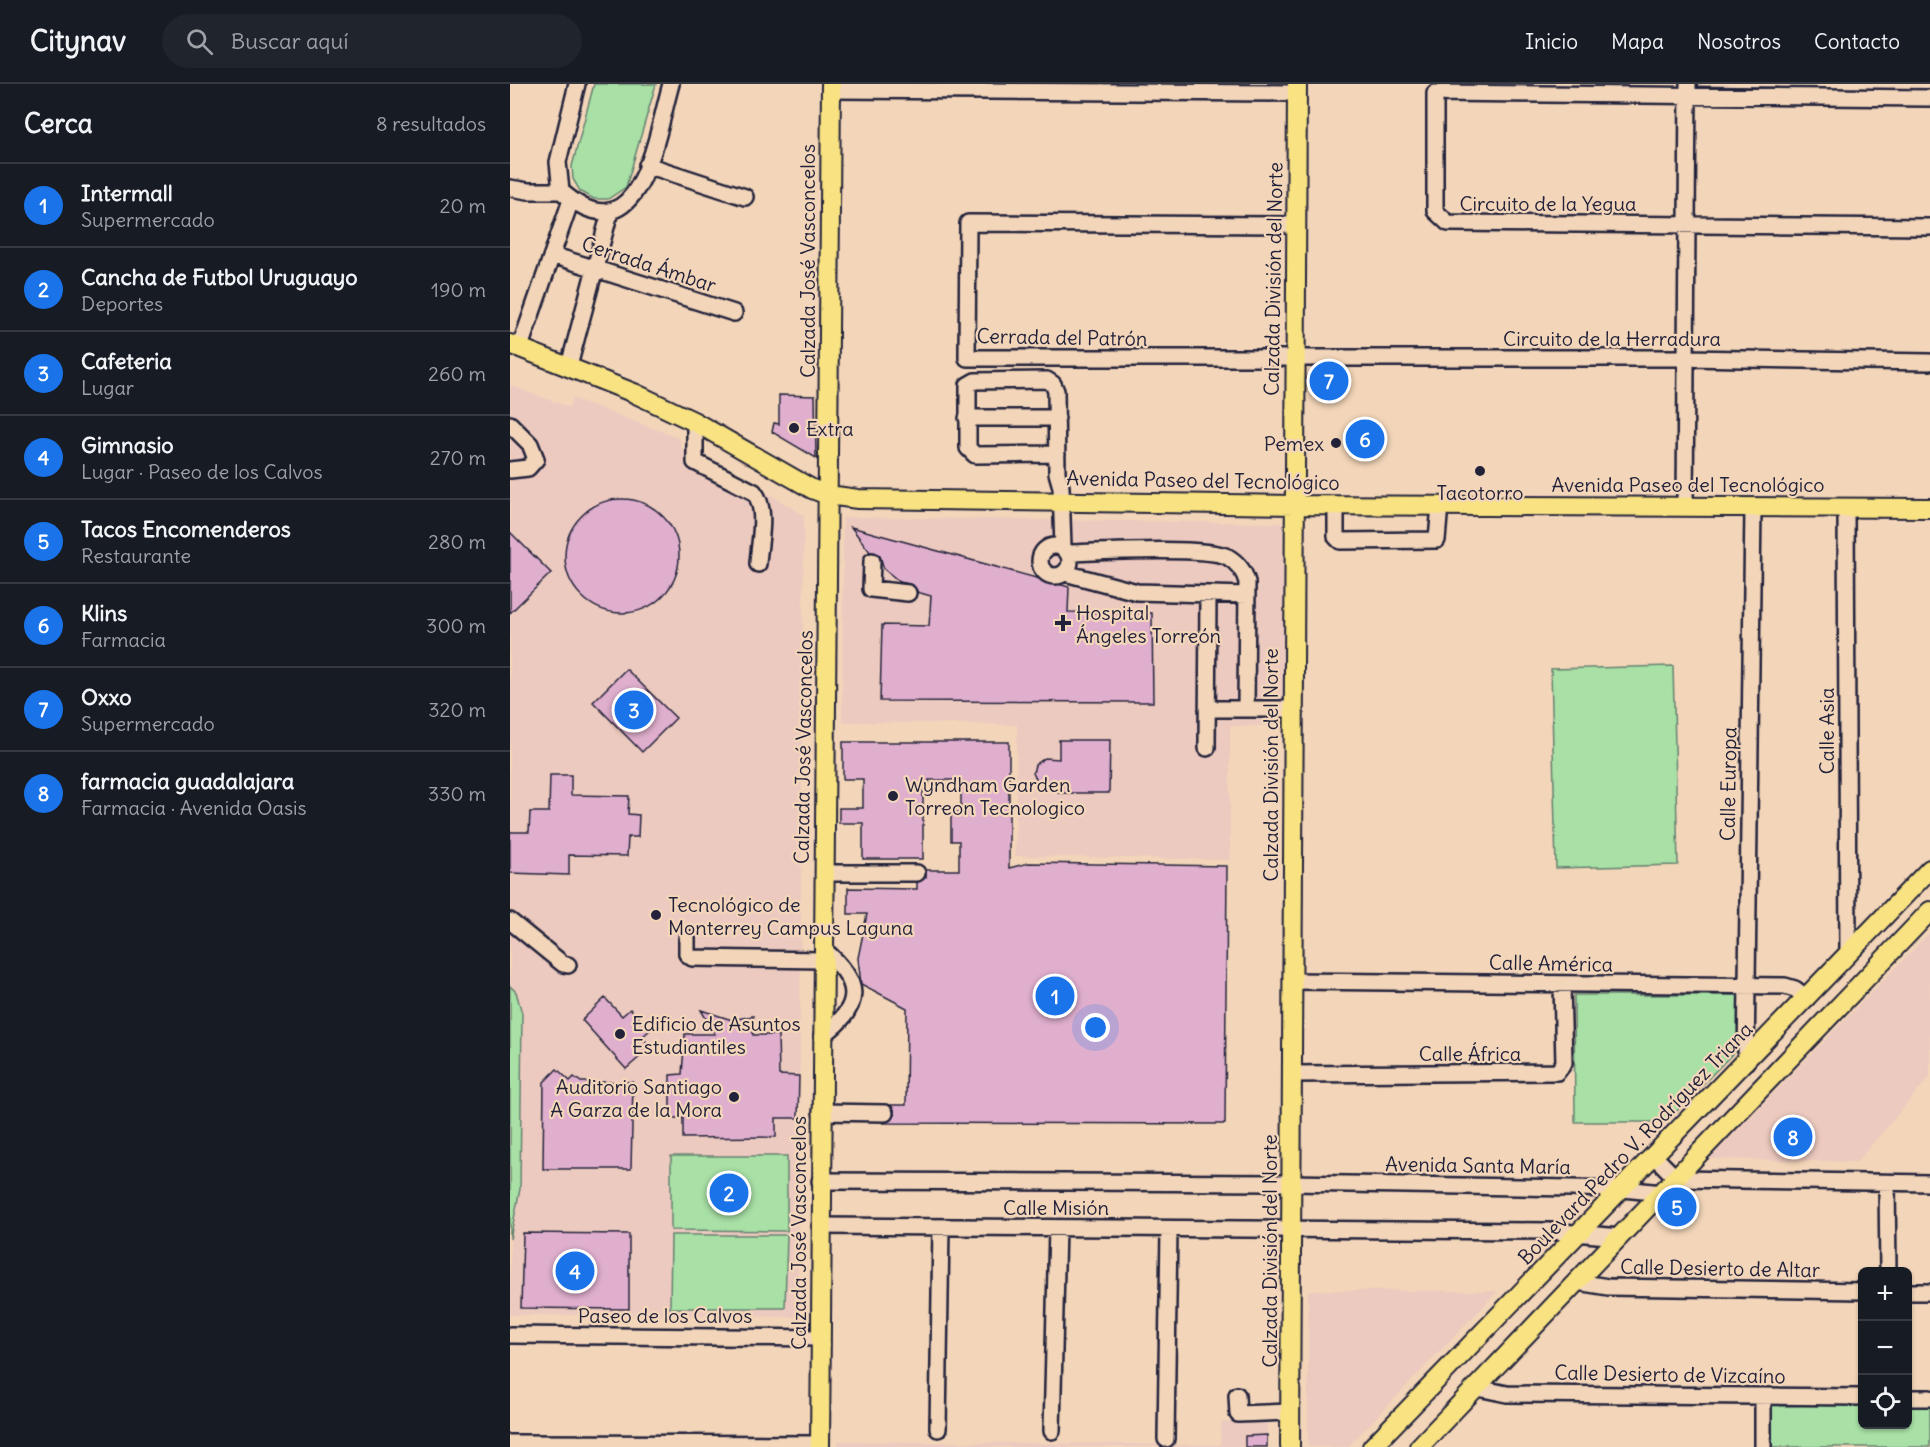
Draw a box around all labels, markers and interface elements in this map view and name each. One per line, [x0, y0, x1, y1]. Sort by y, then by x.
search box [162, 14, 582, 68]
text: Citynav [30, 23, 126, 59]
icon: search [183, 25, 216, 58]
text: Buscar aquí [231, 27, 348, 55]
text: Inicio [1525, 28, 1578, 55]
text: Mapa [1611, 28, 1664, 55]
text: Nosotros [1697, 28, 1781, 55]
text: Contacto [1814, 28, 1900, 55]
text: Cerca [24, 107, 93, 140]
text: 8 resultados [376, 111, 486, 136]
street label: Calzada José Vasconcelos [795, 144, 820, 378]
street label: Calzada División del Norte [1258, 162, 1288, 396]
text: Intermall [81, 179, 173, 207]
street label: Circuito de la Yegua [1459, 191, 1637, 216]
text: 1 [40, 193, 47, 218]
text: 20 m [440, 193, 486, 218]
text: Supermercado [81, 207, 215, 232]
street label: Cerrada Ámbar [579, 231, 719, 297]
text: Cancha de Futbol Uruguayo [81, 263, 358, 291]
text: 2 [38, 277, 49, 302]
text: 190 m [431, 277, 486, 302]
text: Deportes [81, 291, 163, 316]
street label: Cerrada del Patrón [976, 323, 1148, 351]
street label: Circuito de la Herradura [1503, 326, 1721, 351]
text: Cafeteria [81, 347, 172, 375]
pin: 7 [1310, 358, 1348, 404]
text: 3 [38, 361, 49, 386]
text: 260 m [428, 361, 486, 386]
text: Lugar [81, 375, 134, 400]
place label: Extra [806, 416, 854, 441]
pin: 6 [1346, 416, 1384, 462]
marker: Extra [787, 421, 801, 435]
text: Gimnasio [81, 431, 174, 459]
place label: Pemex [1264, 431, 1324, 456]
marker: Pemex [1329, 436, 1343, 450]
text: 4 [38, 445, 49, 470]
text: 270 m [430, 445, 486, 470]
text: Lugar · Paseo de los Calvos [81, 459, 323, 484]
marker: Tacotorro [1473, 464, 1487, 478]
street label: Avenida Paseo del Tecnológico [1066, 465, 1340, 495]
street label: Avenida Paseo del Tecnológico [1551, 472, 1825, 497]
place label: Tacotorro [1437, 480, 1523, 505]
text: Tacos Encomenderos [81, 515, 291, 543]
text: 5 [38, 529, 49, 554]
text: 280 m [428, 529, 486, 554]
text: Restaurante [81, 543, 191, 568]
text: Klins [81, 599, 127, 627]
place label: Hospital Ángeles Torreón [1076, 600, 1221, 648]
text: 6 [38, 613, 49, 638]
text: 300 m [426, 613, 486, 638]
marker: Hospital Ángeles Torreón [1054, 614, 1072, 632]
text: Farmacia [81, 627, 166, 652]
street label: Calzada José Vasconcelos [788, 630, 818, 864]
street label: Calzada División del Norte [1258, 648, 1283, 882]
text: Oxxo [81, 683, 132, 711]
pin: 3 [614, 688, 654, 732]
street label: Calle Asia [1814, 688, 1839, 774]
text: 7 [39, 697, 48, 722]
text: 320 m [428, 697, 486, 722]
text: Supermercado [81, 711, 215, 736]
street label: Calle Europa [1715, 727, 1741, 841]
text: farmacia guadalajara [81, 767, 294, 795]
place label: Wyndham Garden Torreon Tecnologico [905, 772, 1085, 820]
text: 8 [38, 781, 49, 806]
text: 330 m [428, 781, 486, 806]
marker: Wyndham Garden Torreon Tecnologico [886, 789, 900, 803]
text: Farmacia · Avenida Oasis [81, 795, 307, 820]
place label: Tecnológico de Monterrey Campus Laguna [668, 892, 913, 940]
marker: Tecnológico de Monterrey Campus Laguna [649, 908, 663, 922]
street label: Calle América [1489, 949, 1613, 977]
pin: 1 [1036, 974, 1074, 1018]
place label: Edificio de Asuntos Estudiantiles [632, 1011, 801, 1059]
your location [1081, 1013, 1110, 1042]
street label: Boulevard Pedro V. Rodríguez Triana [1512, 1017, 1758, 1269]
marker: Edificio de Asuntos Estudiantiles [613, 1027, 627, 1041]
street label: Calle África [1419, 1041, 1521, 1066]
place label: Auditorio Santiago A Garza de la Mora [550, 1074, 722, 1122]
marker: Auditorio Santiago A Garza de la Mora [727, 1090, 741, 1104]
pin: 8 [1774, 1114, 1812, 1160]
street label: Calzada José Vasconcelos [786, 1116, 811, 1350]
street label: Calzada División del Norte [1257, 1134, 1282, 1368]
street label: Avenida Santa María [1385, 1151, 1571, 1179]
pin: 2 [710, 1170, 748, 1216]
pin: 5 [1658, 1184, 1696, 1230]
street label: Calle Misión [1003, 1195, 1109, 1220]
pin: 4 [556, 1248, 594, 1294]
street label: Calle Desierto de Altar [1620, 1254, 1820, 1282]
map controls [1858, 1267, 1912, 1429]
button: + [1858, 1267, 1912, 1321]
street label: Paseo de los Calvos [578, 1303, 752, 1328]
button: − [1858, 1321, 1912, 1375]
street label: Calle Desierto de Vizcaíno [1554, 1359, 1786, 1389]
button: locate [1858, 1375, 1912, 1429]

